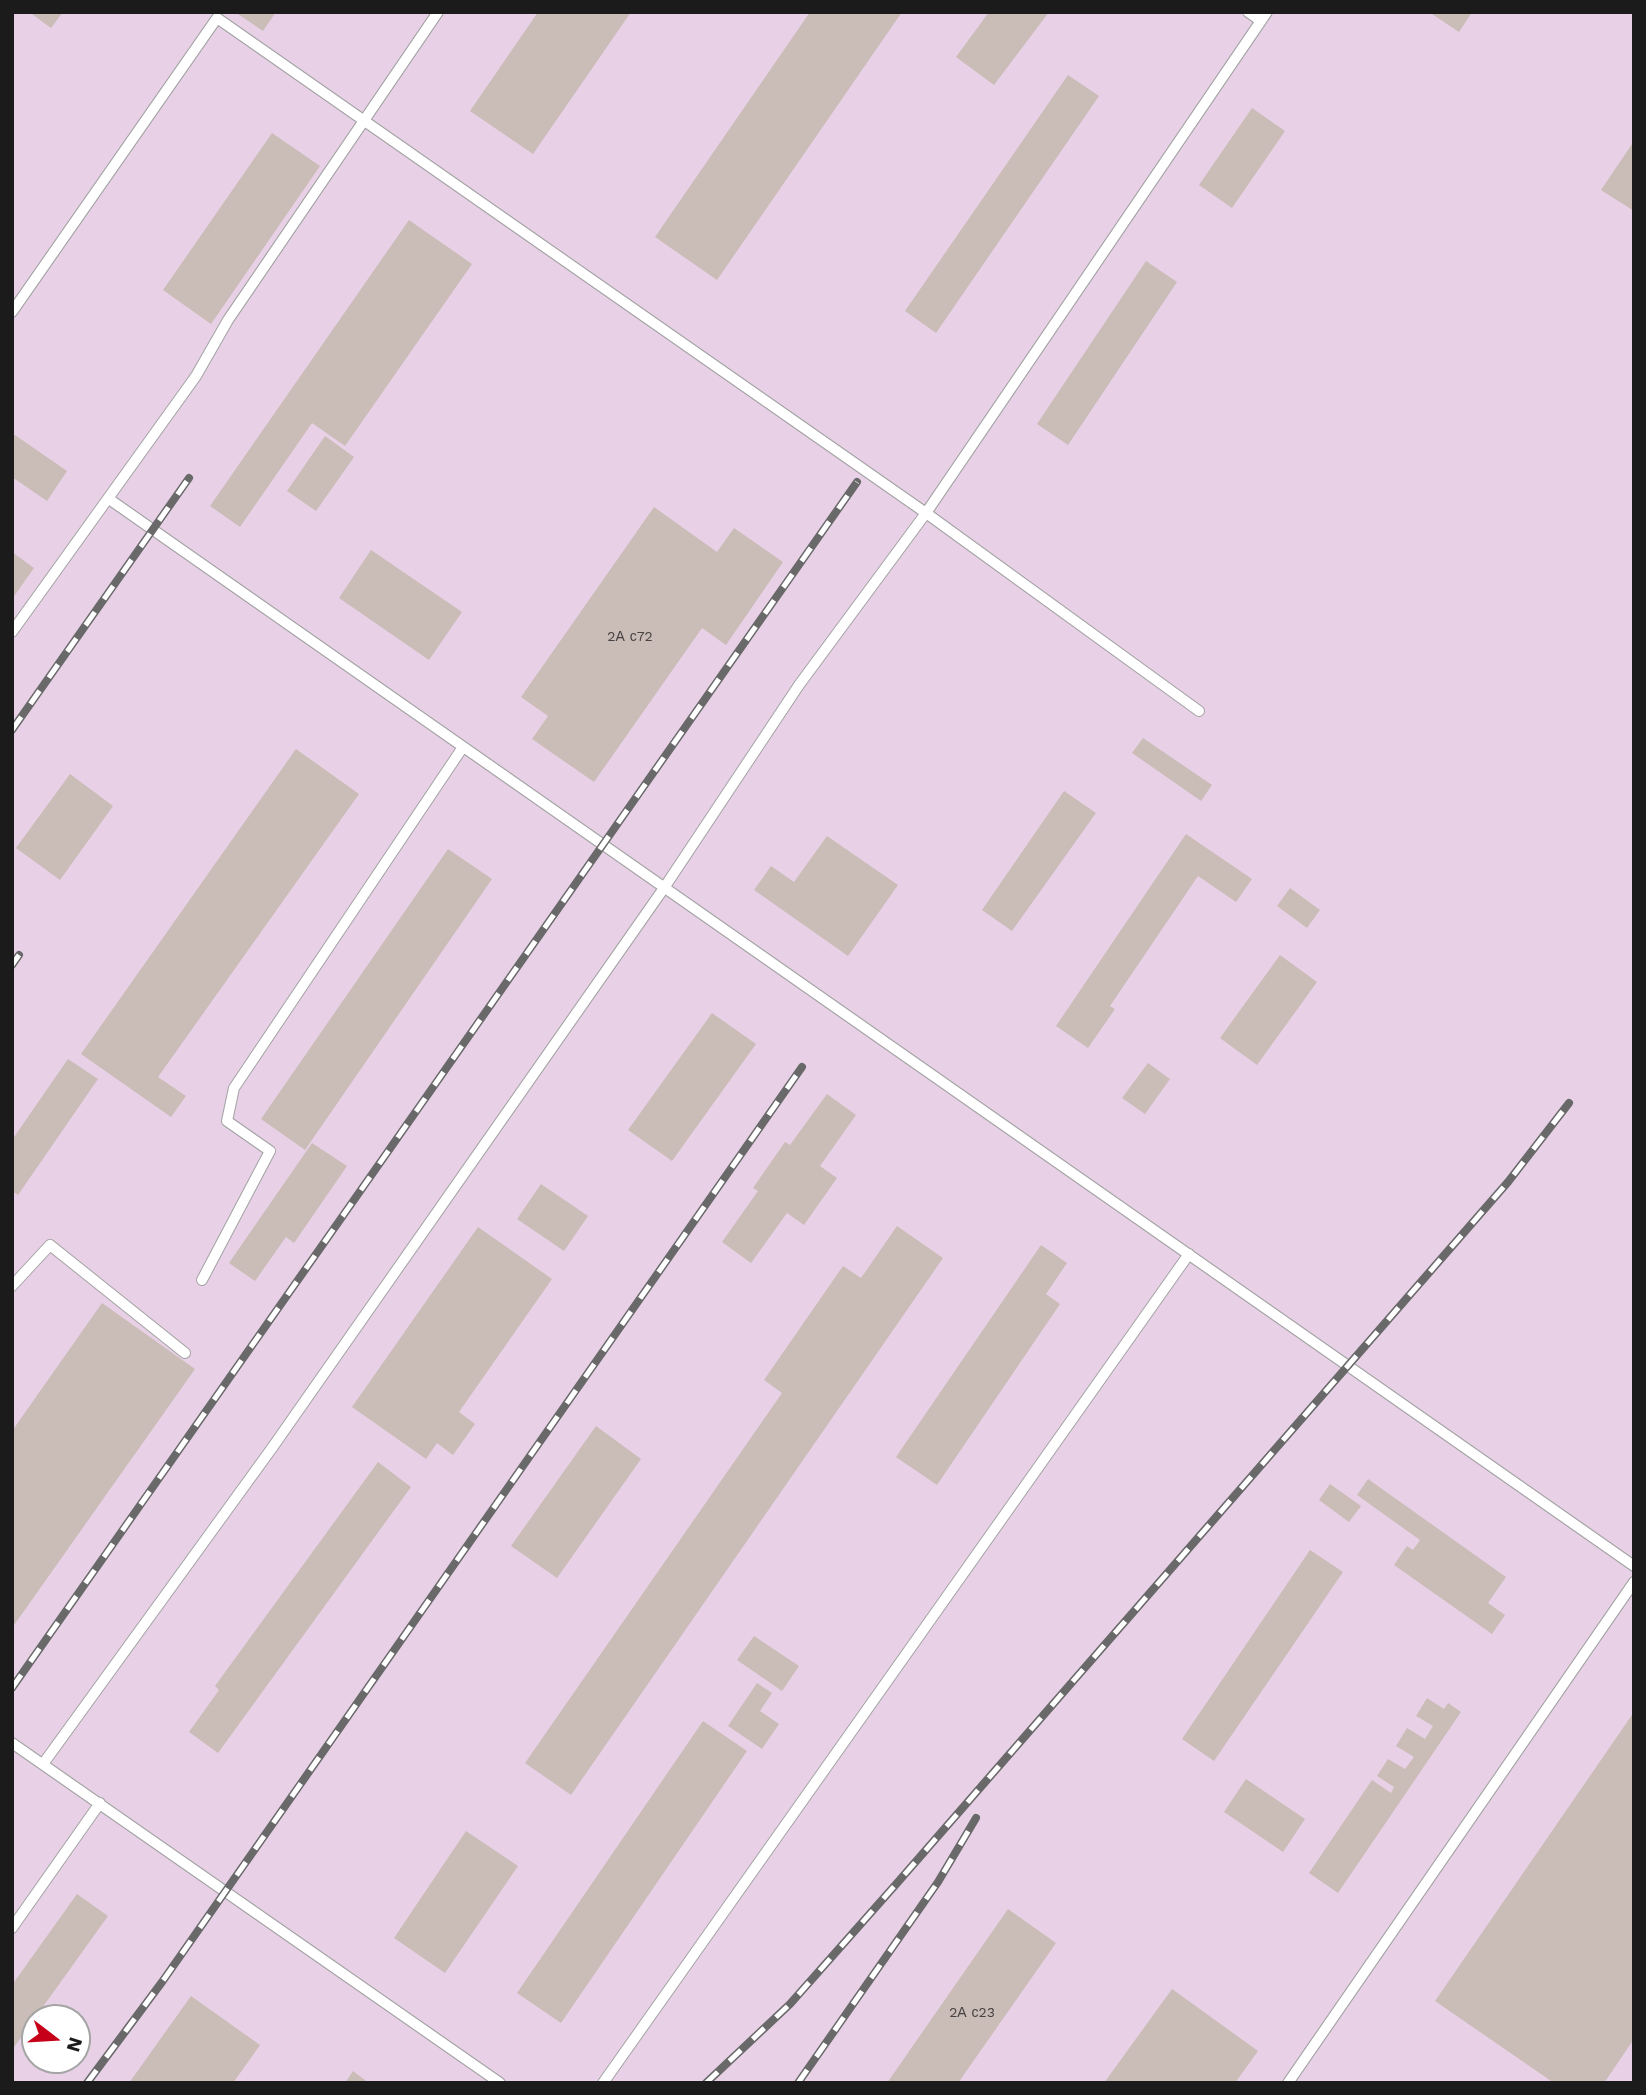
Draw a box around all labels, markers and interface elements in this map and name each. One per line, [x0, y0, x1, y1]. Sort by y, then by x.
house number: 2А с72 [607, 629, 653, 645]
north arrow [21, 2004, 91, 2074]
house number: 2А с23 [949, 2005, 995, 2021]
text: N [62, 2035, 88, 2055]

